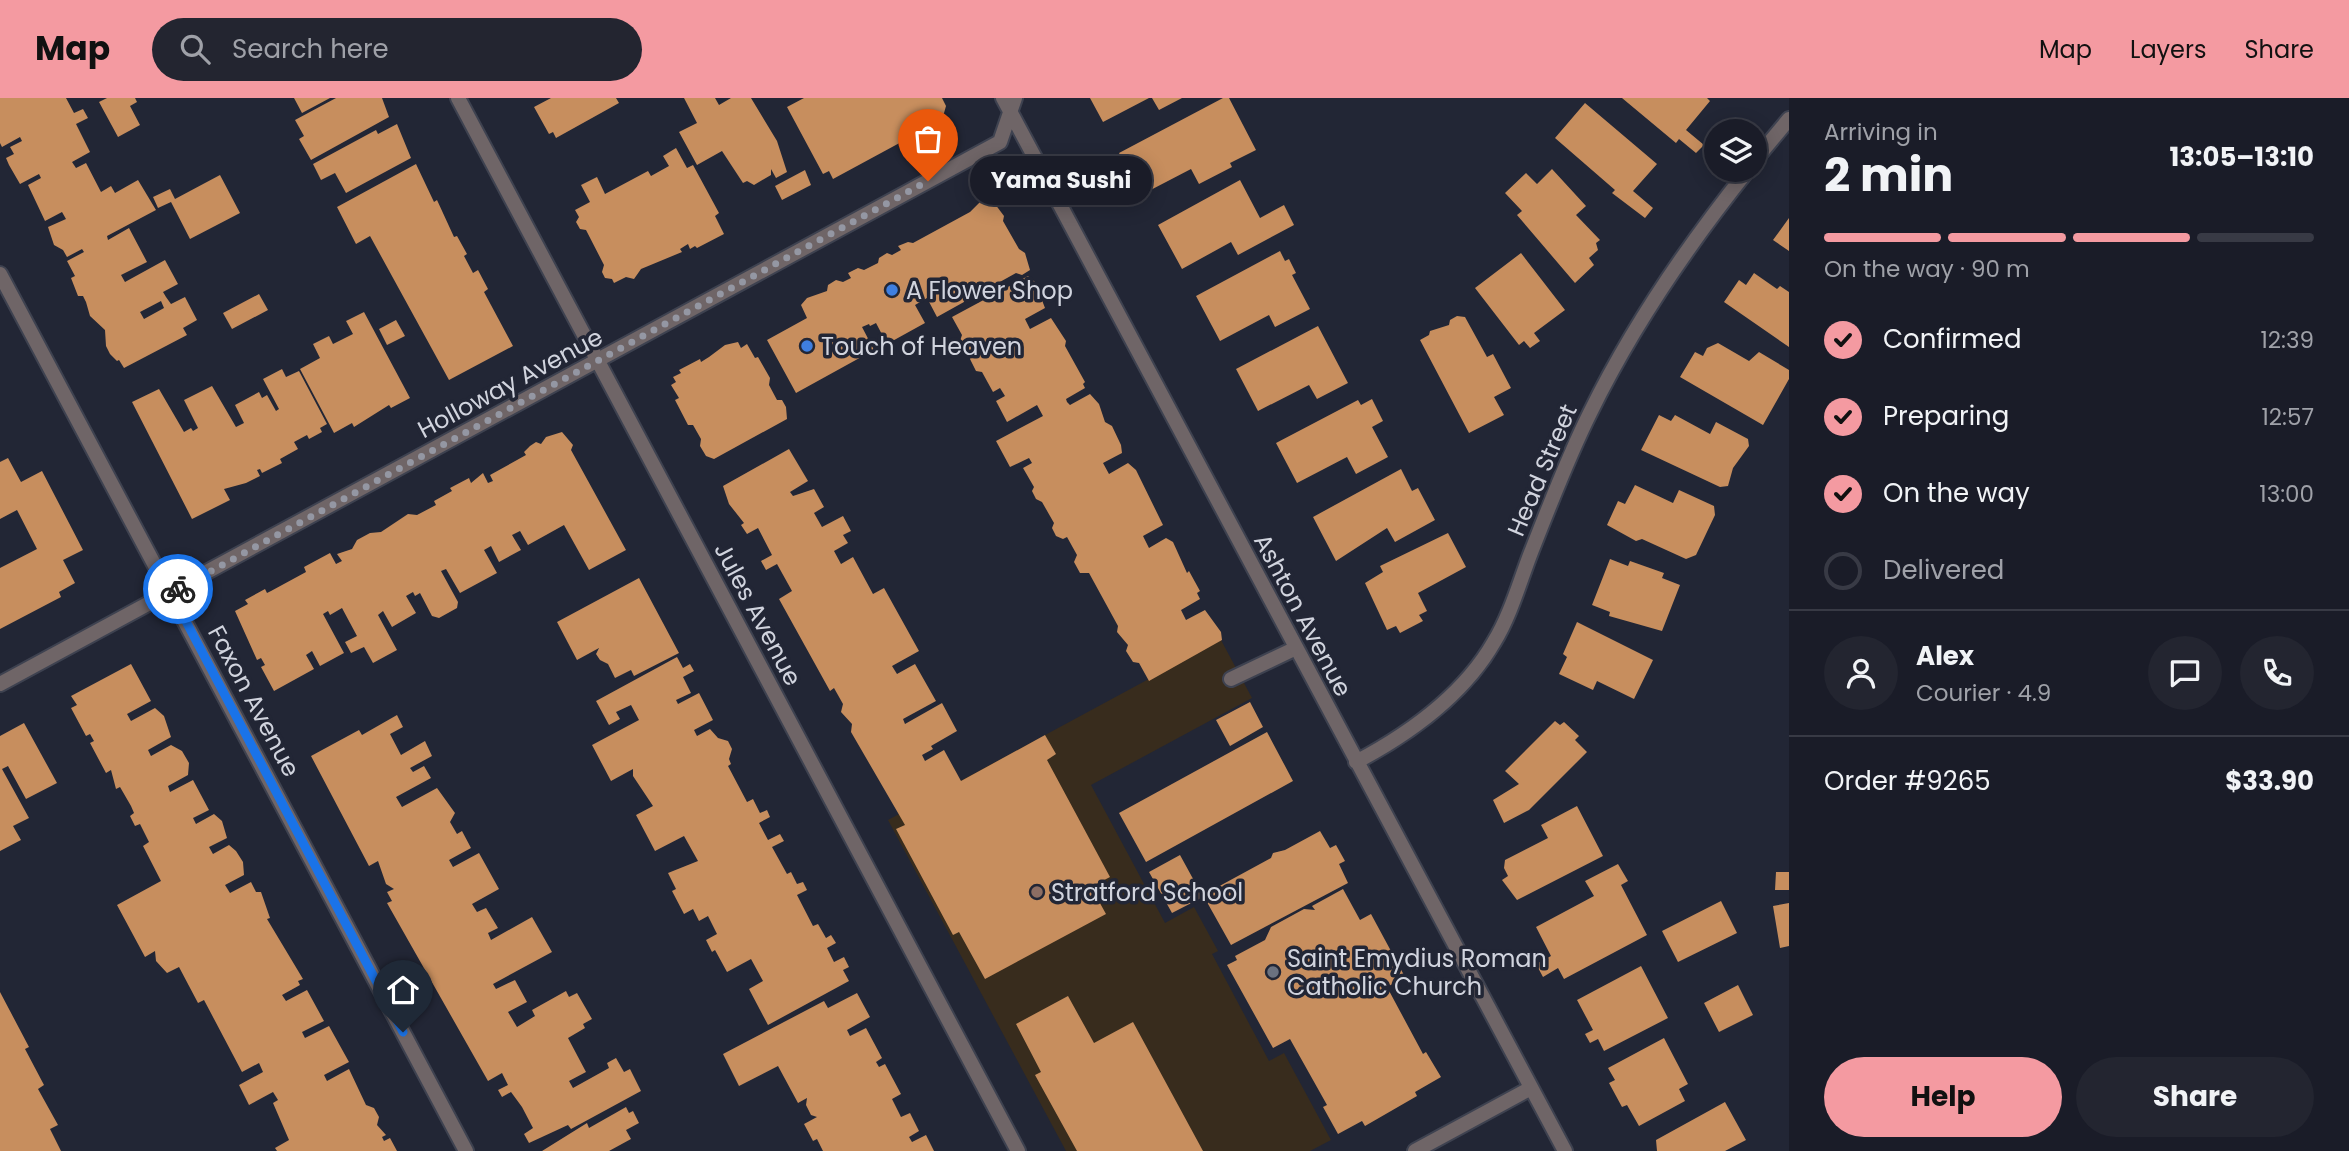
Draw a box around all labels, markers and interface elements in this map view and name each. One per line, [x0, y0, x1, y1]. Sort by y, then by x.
search box [152, 18, 642, 81]
text: Map [35, 25, 110, 72]
icon: search [176, 30, 214, 68]
text: Search here [232, 31, 389, 67]
text: Map [2039, 33, 2092, 66]
text: Layers [2130, 33, 2206, 66]
text: Share [2244, 33, 2314, 66]
pin [898, 109, 958, 181]
text: Arriving in [1824, 116, 1938, 148]
map controls [1704, 119, 1767, 182]
button: layers [1704, 119, 1767, 182]
icon: bag [909, 120, 947, 158]
text: 13:05–13:10 [2170, 139, 2314, 175]
text: 2 min [1824, 143, 1953, 207]
callout: Yama Sushi [970, 156, 1152, 206]
text: Yama Sushi [991, 164, 1131, 196]
text: On the way · 90 m [1824, 253, 2030, 285]
place label: A Flower Shop [906, 274, 1073, 307]
marker: A Flower Shop [884, 282, 900, 298]
street label: Holloway Avenue [412, 320, 608, 446]
icon: check [1824, 321, 1862, 359]
text: Confirmed [1883, 321, 2021, 357]
text: 12:39 [2260, 324, 2314, 356]
place label: Touch of Heaven [821, 330, 1022, 363]
marker: Touch of Heaven [799, 338, 815, 354]
icon: check [1824, 398, 1862, 436]
text: Preparing [1883, 398, 2009, 434]
street label: Head Street [1499, 399, 1585, 541]
text: 12:57 [2262, 401, 2314, 433]
icon: check [1824, 475, 1862, 513]
text: On the way [1883, 475, 2030, 511]
text: 13:00 [2259, 478, 2314, 510]
street label: Ashton Avenue [1246, 528, 1360, 702]
street label: Jules Avenue [706, 537, 810, 691]
text: Delivered [1883, 552, 2004, 588]
courier [143, 554, 213, 624]
icon: bike [159, 570, 197, 608]
street label: Faxon Avenue [200, 619, 308, 783]
button: person [1824, 636, 1898, 710]
button: chat [2148, 636, 2222, 710]
button: phone [2240, 636, 2314, 710]
text: Alex [1916, 638, 1974, 674]
text: Courier · 4.9 [1916, 677, 2051, 709]
text: Order #9265 [1824, 763, 1990, 799]
text: $33.90 [2225, 763, 2314, 799]
place label: Stratford School [1051, 876, 1243, 909]
marker: Stratford School [1029, 884, 1045, 900]
place label: Saint Emydius Roman Catholic Church [1287, 942, 1547, 1003]
pin [373, 960, 433, 1032]
marker: Saint Emydius Roman Catholic Church [1265, 964, 1281, 980]
icon: home [384, 971, 422, 1009]
button: Help [1824, 1057, 2062, 1137]
button: Share [2076, 1057, 2314, 1137]

